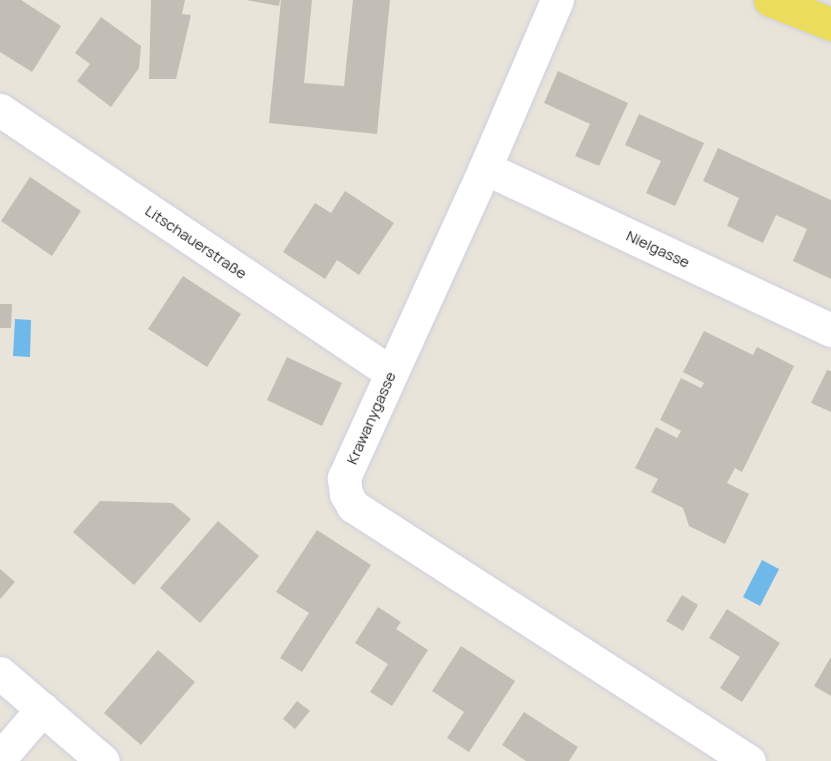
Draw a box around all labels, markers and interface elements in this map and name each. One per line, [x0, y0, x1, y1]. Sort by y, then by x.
street label: Litschauerstraße [142, 201, 250, 283]
street label: Nielgasse [623, 227, 693, 271]
street label: Krawanygasse [343, 369, 399, 467]

